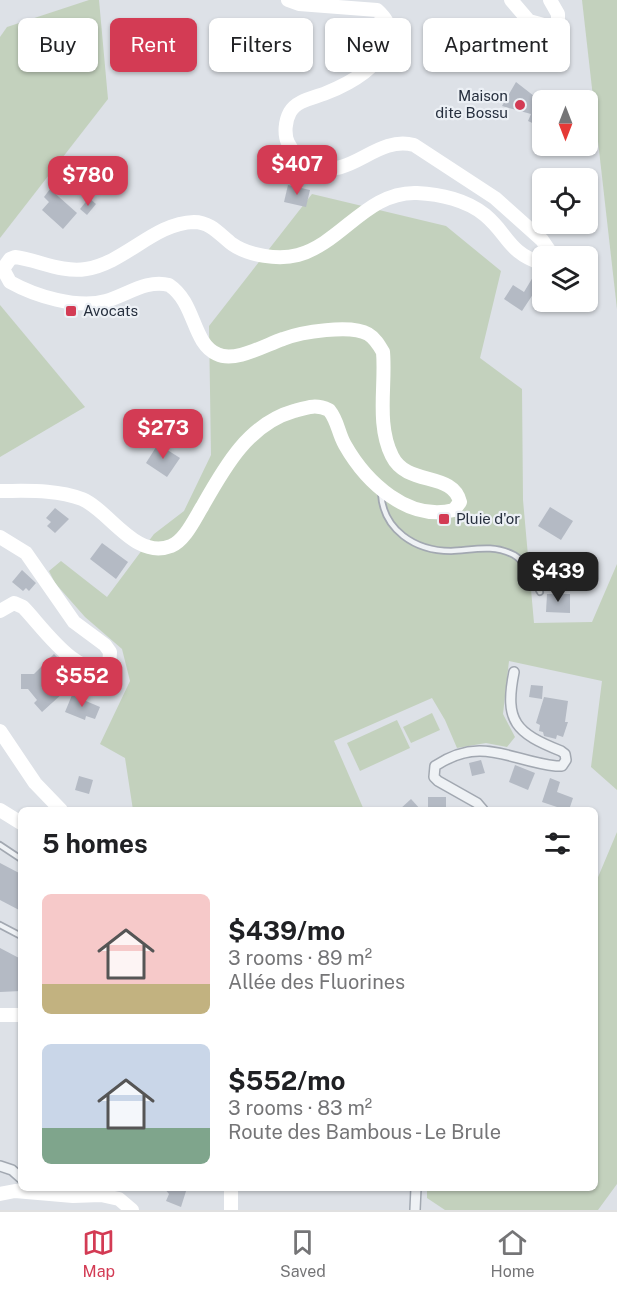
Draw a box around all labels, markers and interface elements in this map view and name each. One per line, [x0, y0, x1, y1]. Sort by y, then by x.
chip: Buy [18, 18, 98, 72]
chip: Rent [110, 18, 197, 72]
chip: Filters [209, 18, 313, 72]
chip: New [325, 18, 411, 72]
chip: Apartment [423, 18, 570, 72]
place label: Maison dite Bossu [435, 87, 508, 121]
north arrow [532, 90, 598, 156]
map controls [532, 90, 598, 312]
marker: Maison dite Bossu [513, 98, 527, 112]
pin: $407 [261, 145, 333, 196]
text: $407 [271, 152, 323, 176]
pin: $780 [52, 156, 124, 207]
text: $780 [62, 163, 114, 187]
button: locate [532, 168, 598, 234]
button: layers [532, 246, 598, 312]
place label: Avocats [83, 302, 138, 319]
marker: Avocats [64, 304, 78, 318]
pin: $273 [127, 409, 199, 460]
text: $273 [137, 416, 189, 440]
place label: Pluie d'or [456, 510, 520, 527]
marker: Pluie d'or [437, 512, 451, 526]
pin: $439 [522, 552, 594, 603]
text: $439 [531, 559, 585, 583]
pin: $552 [46, 657, 118, 708]
text: $552 [55, 664, 109, 688]
icon: filters [541, 827, 574, 860]
text: 5 homes [42, 828, 148, 859]
text: $439/mo [228, 915, 345, 946]
icon: home [90, 918, 162, 990]
text: 3 rooms · 89 m² [228, 946, 372, 970]
text: Allée des Fluorines [228, 970, 405, 994]
text: $552/mo [228, 1065, 345, 1096]
icon: home [90, 1068, 162, 1140]
text: 3 rooms · 83 m² [228, 1096, 372, 1120]
text: Route des Bambous - Le Brule [228, 1120, 501, 1144]
tab: Map [82, 1226, 115, 1281]
tab: Saved [280, 1226, 326, 1281]
tab: Home [491, 1226, 535, 1281]

